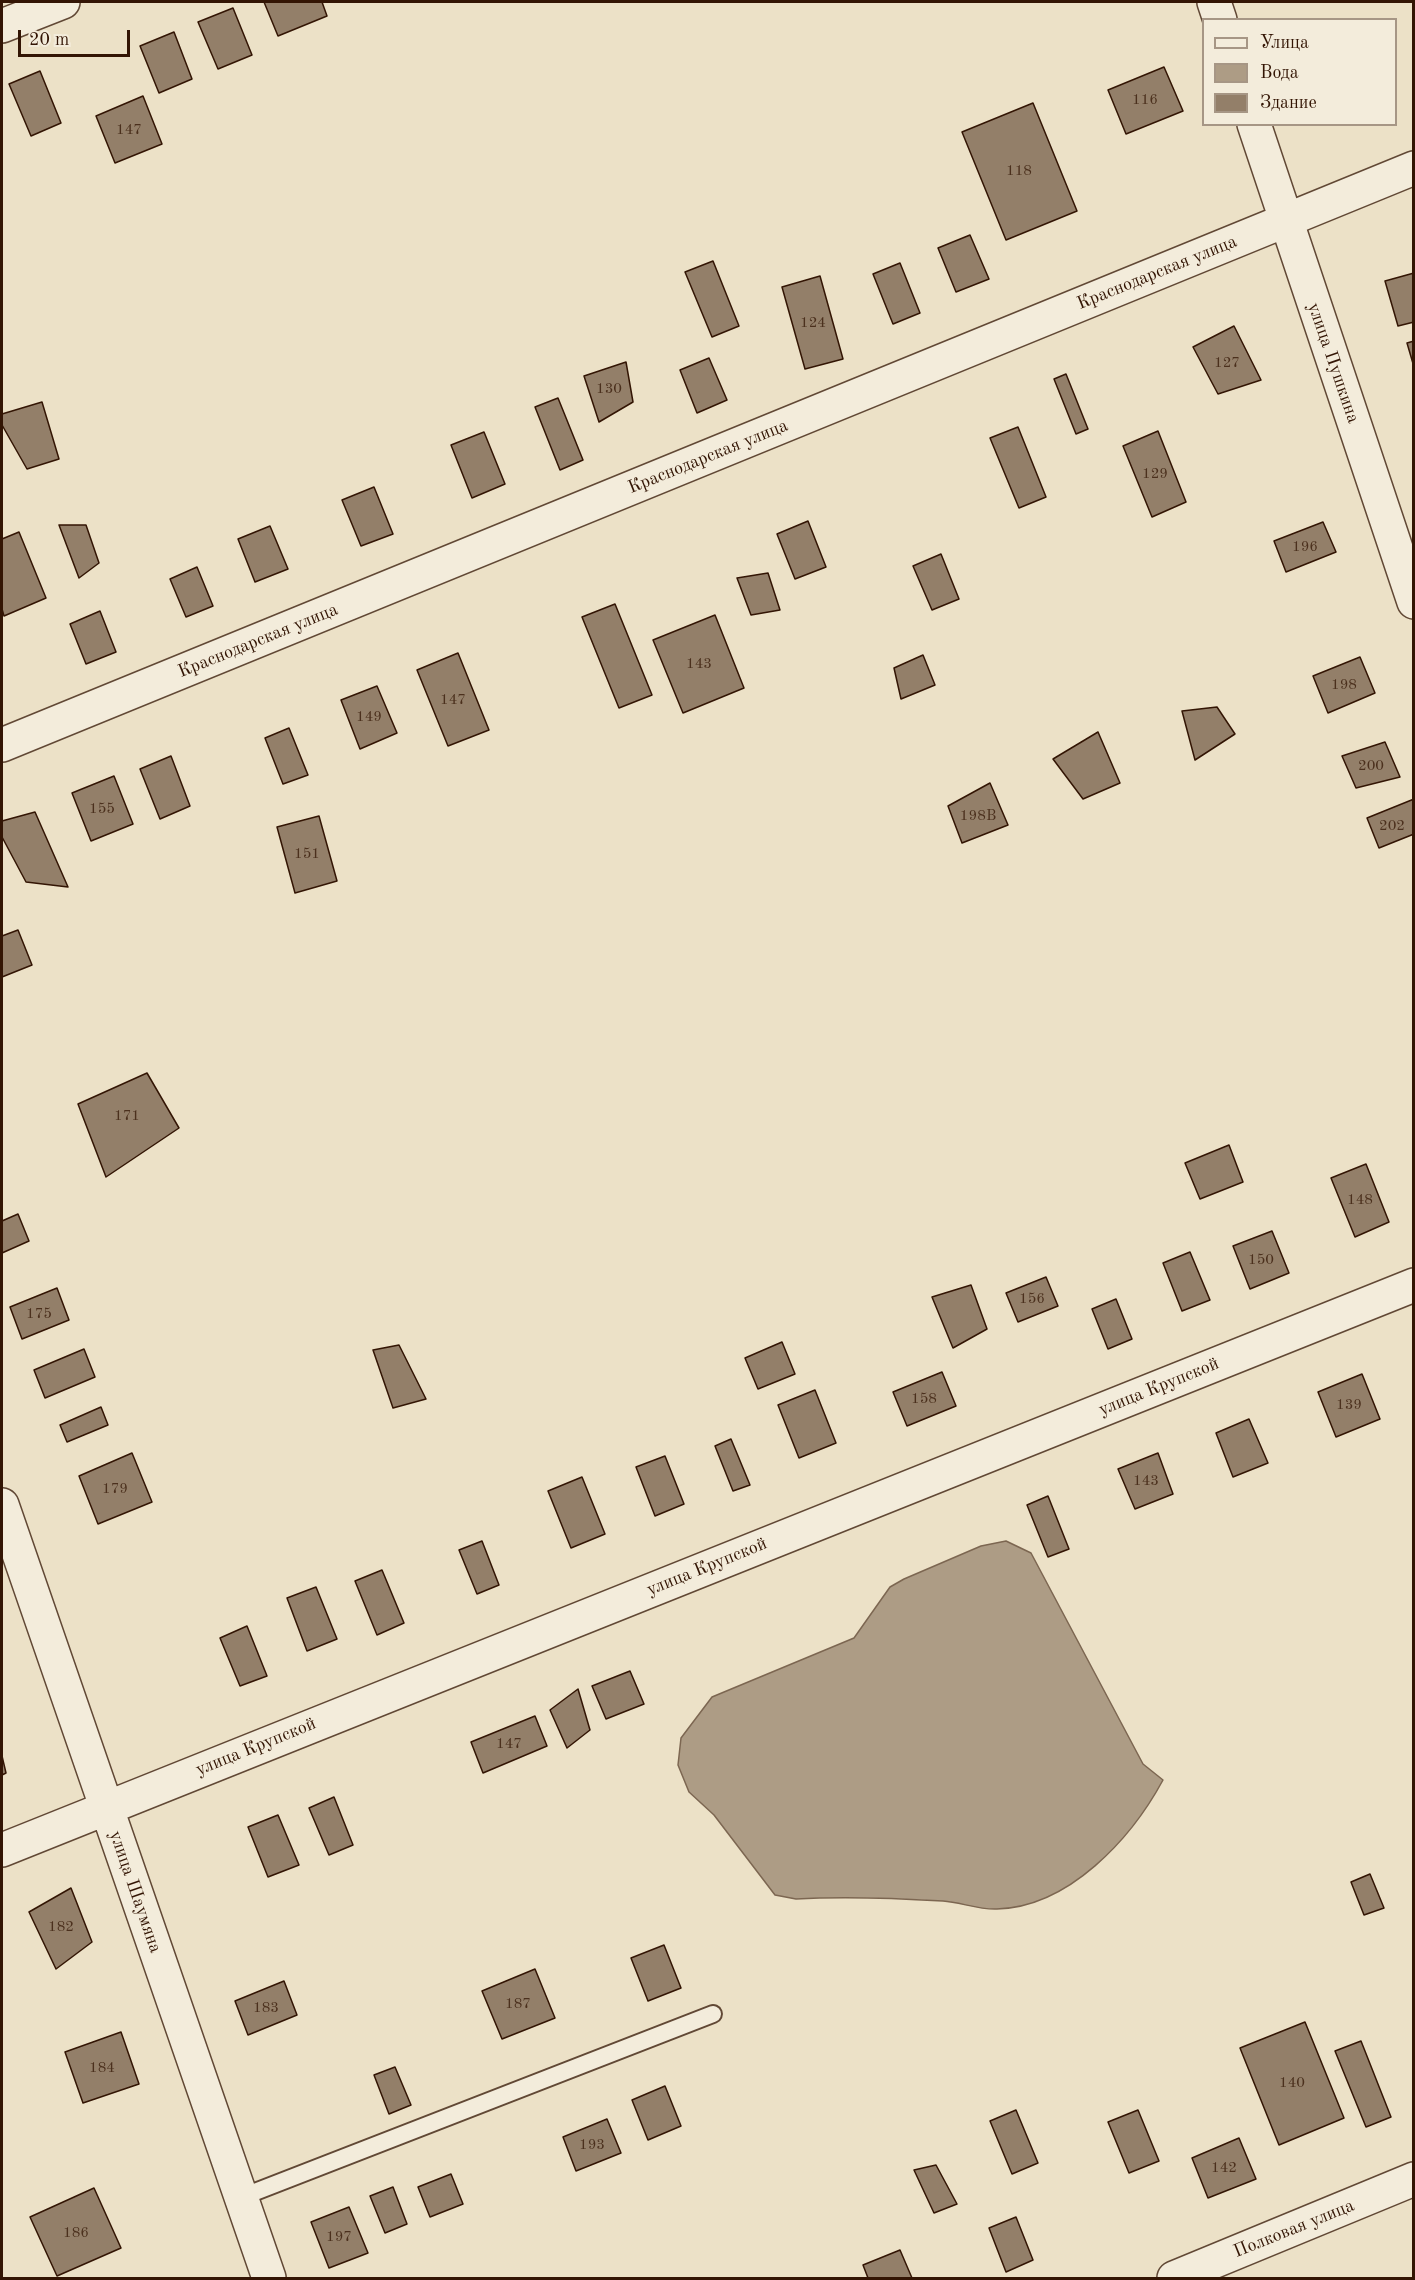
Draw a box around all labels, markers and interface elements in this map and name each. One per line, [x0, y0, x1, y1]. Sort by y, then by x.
scale bar [21, 18, 134, 56]
legend [1202, 18, 1397, 126]
text: 20 m [29, 31, 69, 49]
text: Улица [1260, 34, 1309, 52]
text: Вода [1260, 64, 1299, 82]
house number: 116 [1132, 91, 1158, 109]
text: Здание [1260, 94, 1317, 112]
house number: 147 [116, 121, 142, 139]
house number: 118 [1006, 162, 1032, 180]
street label: Краснодарская улица [1074, 231, 1240, 315]
street label: улица Пушкина [1302, 300, 1364, 426]
house number: 124 [800, 314, 826, 332]
house number: 127 [1214, 354, 1240, 372]
house number: 130 [596, 380, 622, 398]
street label: Краснодарская улица [625, 415, 791, 499]
house number: 129 [1142, 465, 1168, 483]
house number: 196 [1292, 538, 1318, 556]
street label: Краснодарская улица [175, 599, 341, 683]
house number: 143 [686, 655, 712, 673]
house number: 198 [1331, 676, 1357, 694]
house number: 147 [440, 691, 466, 709]
house number: 149 [356, 708, 382, 726]
house number: 200 [1358, 757, 1384, 775]
house number: 155 [89, 800, 115, 818]
house number: 198В [960, 807, 996, 825]
house number: 202 [1379, 817, 1405, 835]
house number: 151 [294, 845, 320, 863]
house number: 171 [114, 1107, 140, 1125]
house number: 148 [1347, 1191, 1373, 1209]
house number: 150 [1248, 1251, 1274, 1269]
house number: 156 [1019, 1290, 1045, 1308]
house number: 175 [26, 1305, 52, 1323]
street label: улица Крупской [1096, 1353, 1222, 1421]
house number: 158 [911, 1390, 937, 1408]
house number: 139 [1336, 1396, 1362, 1414]
house number: 143 [1133, 1472, 1159, 1490]
house number: 179 [102, 1480, 128, 1498]
street label: улица Крупской [644, 1533, 770, 1601]
street label: улица Крупской [193, 1713, 319, 1781]
house number: 147 [496, 1735, 522, 1753]
street label: улица Шаумяна [104, 1828, 166, 1956]
house number: 182 [48, 1918, 74, 1936]
house number: 187 [505, 1995, 531, 2013]
house number: 183 [253, 1999, 279, 2017]
house number: 184 [89, 2059, 115, 2077]
house number: 140 [1279, 2074, 1305, 2092]
house number: 193 [579, 2136, 605, 2154]
house number: 142 [1211, 2159, 1237, 2177]
street label: Полковая улица [1231, 2195, 1357, 2263]
house number: 186 [63, 2224, 89, 2242]
house number: 197 [326, 2228, 352, 2246]

